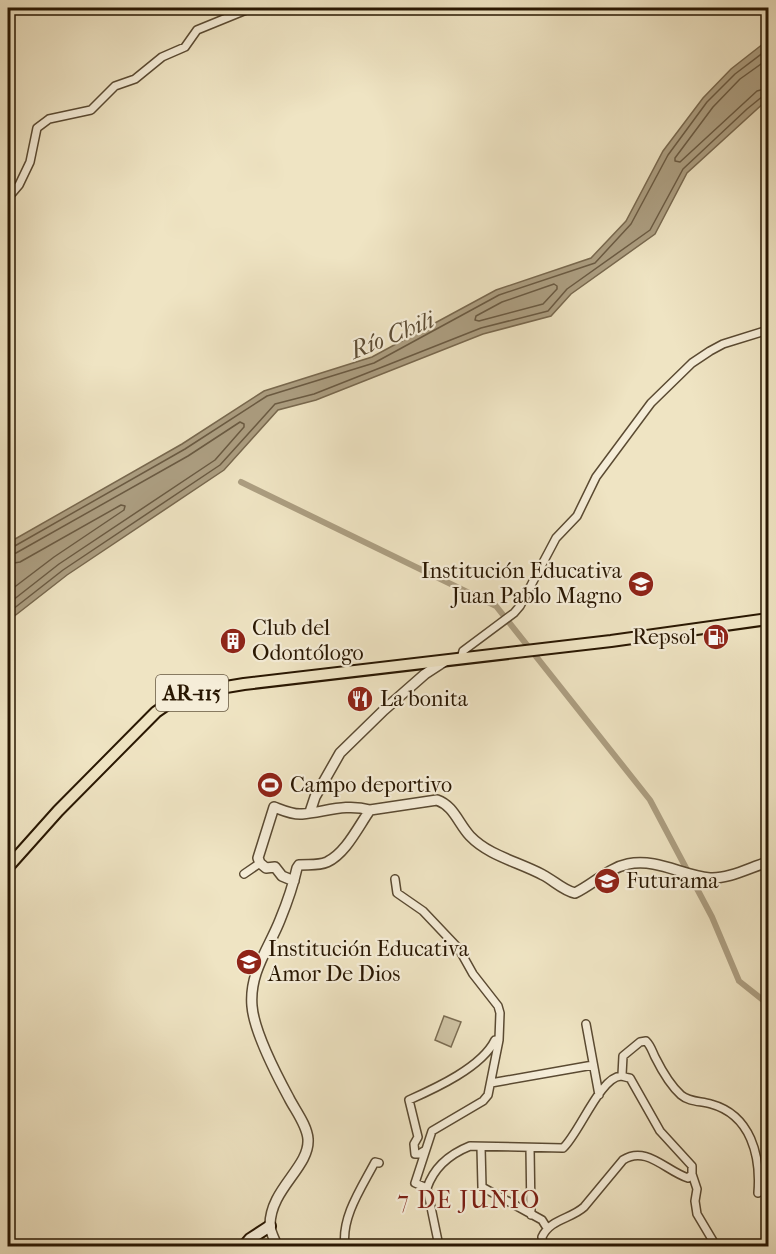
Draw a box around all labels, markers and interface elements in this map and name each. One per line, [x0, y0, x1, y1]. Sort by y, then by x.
water label: Río Chili [344, 305, 440, 365]
place label: Institución Educativa Juan Pablo Magno [421, 558, 623, 609]
school or university icon: Institución Educativa Juan Pablo Magno [626, 569, 656, 599]
place label: Club del Odontólogo [252, 615, 364, 666]
fuel station icon: Repsol [701, 622, 731, 652]
place label: Repsol [632, 624, 696, 650]
building icon: Club del Odontólogo [218, 626, 248, 656]
road number: AR-115 [156, 675, 228, 711]
restaurant icon: La bonita [345, 684, 375, 714]
place label: La bonita [380, 686, 469, 712]
sports icon: Campo deportivo [255, 770, 285, 800]
place label: Campo deportivo [290, 772, 452, 798]
school or university icon: Futurama [592, 866, 622, 896]
place label: Futurama [626, 868, 719, 894]
place label: Institución Educativa Amor De Dios [267, 936, 470, 987]
school or university icon: Institución Educativa Amor De Dios [234, 947, 264, 977]
district label: 7 DE JUNIO [397, 1186, 541, 1214]

